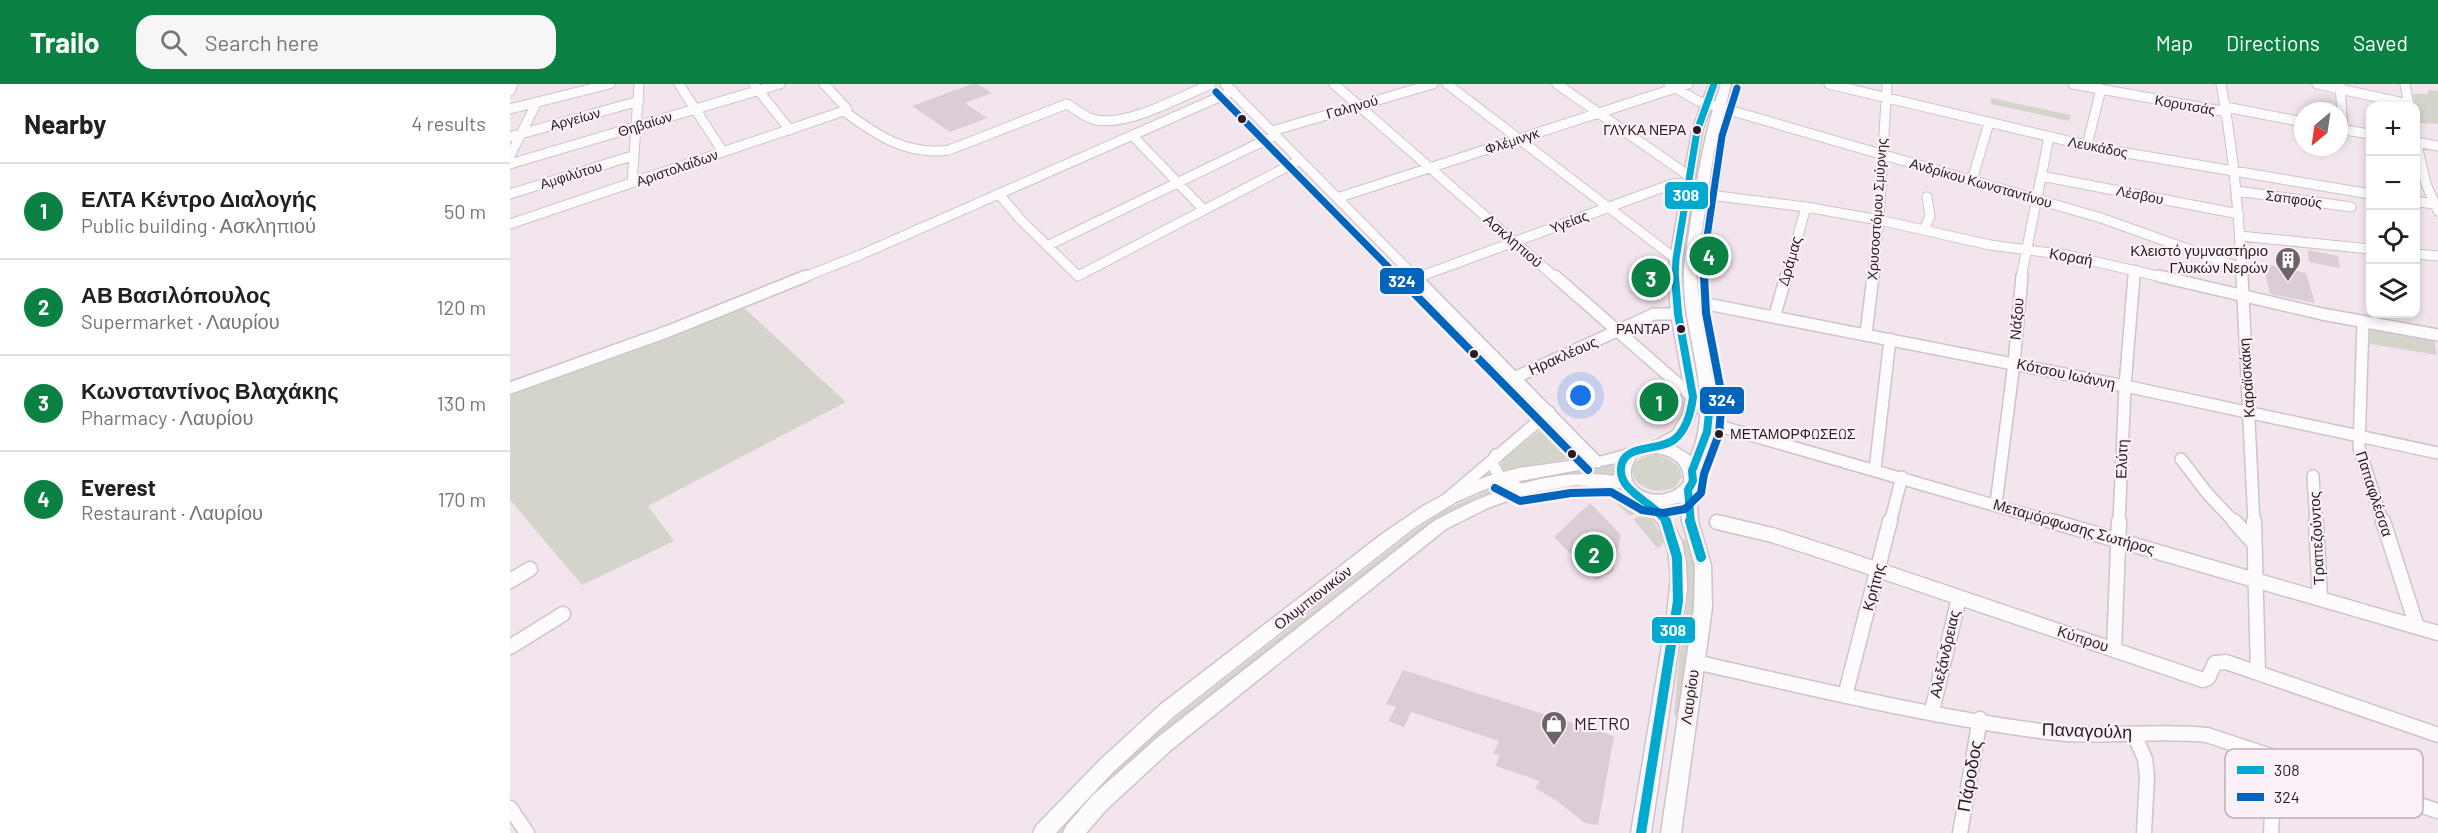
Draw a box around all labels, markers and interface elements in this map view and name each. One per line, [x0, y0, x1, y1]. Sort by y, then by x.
search box [136, 15, 556, 69]
text: Trailo [30, 25, 100, 59]
icon: search [157, 26, 190, 59]
text: Search here [205, 29, 319, 55]
text: Map [2156, 30, 2193, 55]
text: Directions [2226, 30, 2320, 55]
text: Saved [2353, 30, 2408, 55]
street label: Γαληνού [1324, 91, 1380, 122]
street label: Κορυτσάς [2153, 91, 2217, 118]
north arrow [2294, 102, 2348, 156]
map controls [2366, 102, 2420, 318]
button: + [2366, 102, 2420, 156]
street label: Αργείων [548, 104, 602, 133]
street label: Θηβαίων [616, 107, 674, 140]
text: Nearby [24, 108, 106, 139]
text: 4 results [411, 111, 486, 135]
unlabelled marker [1236, 113, 1248, 125]
place label: ΓΛΥΚΑ ΝΕΡΑ [1603, 121, 1687, 138]
street label: Φλέμινγκ [1483, 123, 1542, 157]
marker: ΓΛΥΚΑ ΝΕΡΑ [1691, 124, 1703, 136]
street label: Λευκάδος [2067, 132, 2130, 161]
street label: Χρυσοστόμου Σμύρνης [1863, 137, 1890, 281]
street label: Αριστολαίδων [634, 146, 720, 190]
street label: Ανδρίκου Κωνσταντίνου [1908, 154, 2054, 211]
button: − [2366, 156, 2420, 210]
street label: Αμφιλύτου [538, 157, 604, 192]
line badge: 308 [1664, 181, 1709, 210]
street label: Λέσβου [2115, 182, 2165, 207]
text: ΕΛΤΑ Κέντρο Διαλογής [81, 185, 317, 211]
text: 308 [1673, 185, 1700, 204]
street label: Σαπφούς [2265, 186, 2324, 211]
text: 1 [40, 199, 47, 223]
text: 50 m [444, 199, 486, 223]
street label: Υγείας [1547, 206, 1591, 237]
street label: Ασκληπιού [1481, 210, 1547, 271]
button: locate [2366, 210, 2420, 264]
text: Public building · Ασκληπιού [81, 213, 316, 237]
pin: 4 [1690, 234, 1728, 279]
street label: Δράμας [1773, 234, 1805, 288]
place label: Κλειστό γυμναστήριο Γλυκών Νερών [2130, 241, 2268, 276]
street label: Κοραή [2048, 243, 2094, 269]
building icon: Κλειστό γυμναστήριο Γλυκών Νερών [2273, 245, 2303, 283]
pin: 3 [1632, 256, 1670, 300]
button: layers [2366, 264, 2420, 318]
line badge: 324 [1379, 267, 1425, 295]
text: 324 [1388, 271, 1416, 290]
text: ΑΒ Βασιλόπουλος [81, 281, 271, 307]
text: 2 [38, 295, 49, 319]
text: 120 m [436, 295, 486, 319]
street label: Νάξου [2005, 297, 2027, 341]
text: Supermarket · Λαυρίου [81, 309, 280, 333]
place label: ΡΑΝΤΑΡ [1616, 320, 1670, 337]
marker: ΡΑΝΤΑΡ [1675, 323, 1687, 335]
street label: Ηρακλέους [1525, 332, 1600, 378]
street label: Καραϊσκάκη [2234, 337, 2258, 419]
unlabelled marker [1468, 348, 1480, 360]
street label: Κότσου Ιωάννη [2015, 354, 2117, 392]
text: Κωνσταντίνος Βλαχάκης [81, 377, 339, 403]
pin: 1 [1640, 380, 1678, 424]
your location [1566, 381, 1595, 410]
line badge: 324 [1699, 386, 1745, 415]
text: 324 [1708, 390, 1736, 409]
text: 3 [38, 391, 49, 415]
text: 130 m [437, 391, 486, 415]
text: Pharmacy · Λαυρίου [81, 405, 253, 429]
place label: ΜΕΤΑΜΟΡΦΩΣΕΩΣ [1730, 425, 1856, 442]
marker: ΜΕΤΑΜΟΡΦΩΣΕΩΣ [1713, 428, 1725, 440]
street label: Ελύτη [2111, 439, 2131, 479]
unlabelled marker [1566, 448, 1578, 460]
street label: Παπαφλέσσα [2353, 449, 2397, 539]
text: Everest [81, 474, 156, 500]
text: 4 [37, 487, 50, 511]
text: 170 m [438, 487, 486, 511]
street label: Τραπεζούντος [2305, 491, 2327, 585]
street label: Μεταμόρφωσης Σωτήρος [1992, 494, 2157, 558]
text: Restaurant · Λαυρίου [81, 500, 263, 524]
pin: 2 [1574, 532, 1614, 576]
street label: Ολυμπιονικών [1270, 561, 1355, 633]
street label: Κρήτης [1858, 561, 1888, 612]
street label: Αλεξάνδρειας [1925, 608, 1963, 699]
line badge: 308 [1651, 616, 1696, 644]
text: 308 [1660, 620, 1687, 639]
street label: Κύπρου [2055, 621, 2111, 655]
street label: Λαυρίου [1676, 668, 1702, 726]
shop icon: METRO [1539, 709, 1569, 747]
place label: METRO [1574, 712, 1630, 734]
street label: Παναγούλη [2041, 717, 2133, 743]
street label: Πάροδος [1952, 738, 1986, 813]
legend [2225, 749, 2423, 818]
text: 308 [2274, 760, 2300, 779]
text: 324 [2274, 787, 2300, 806]

